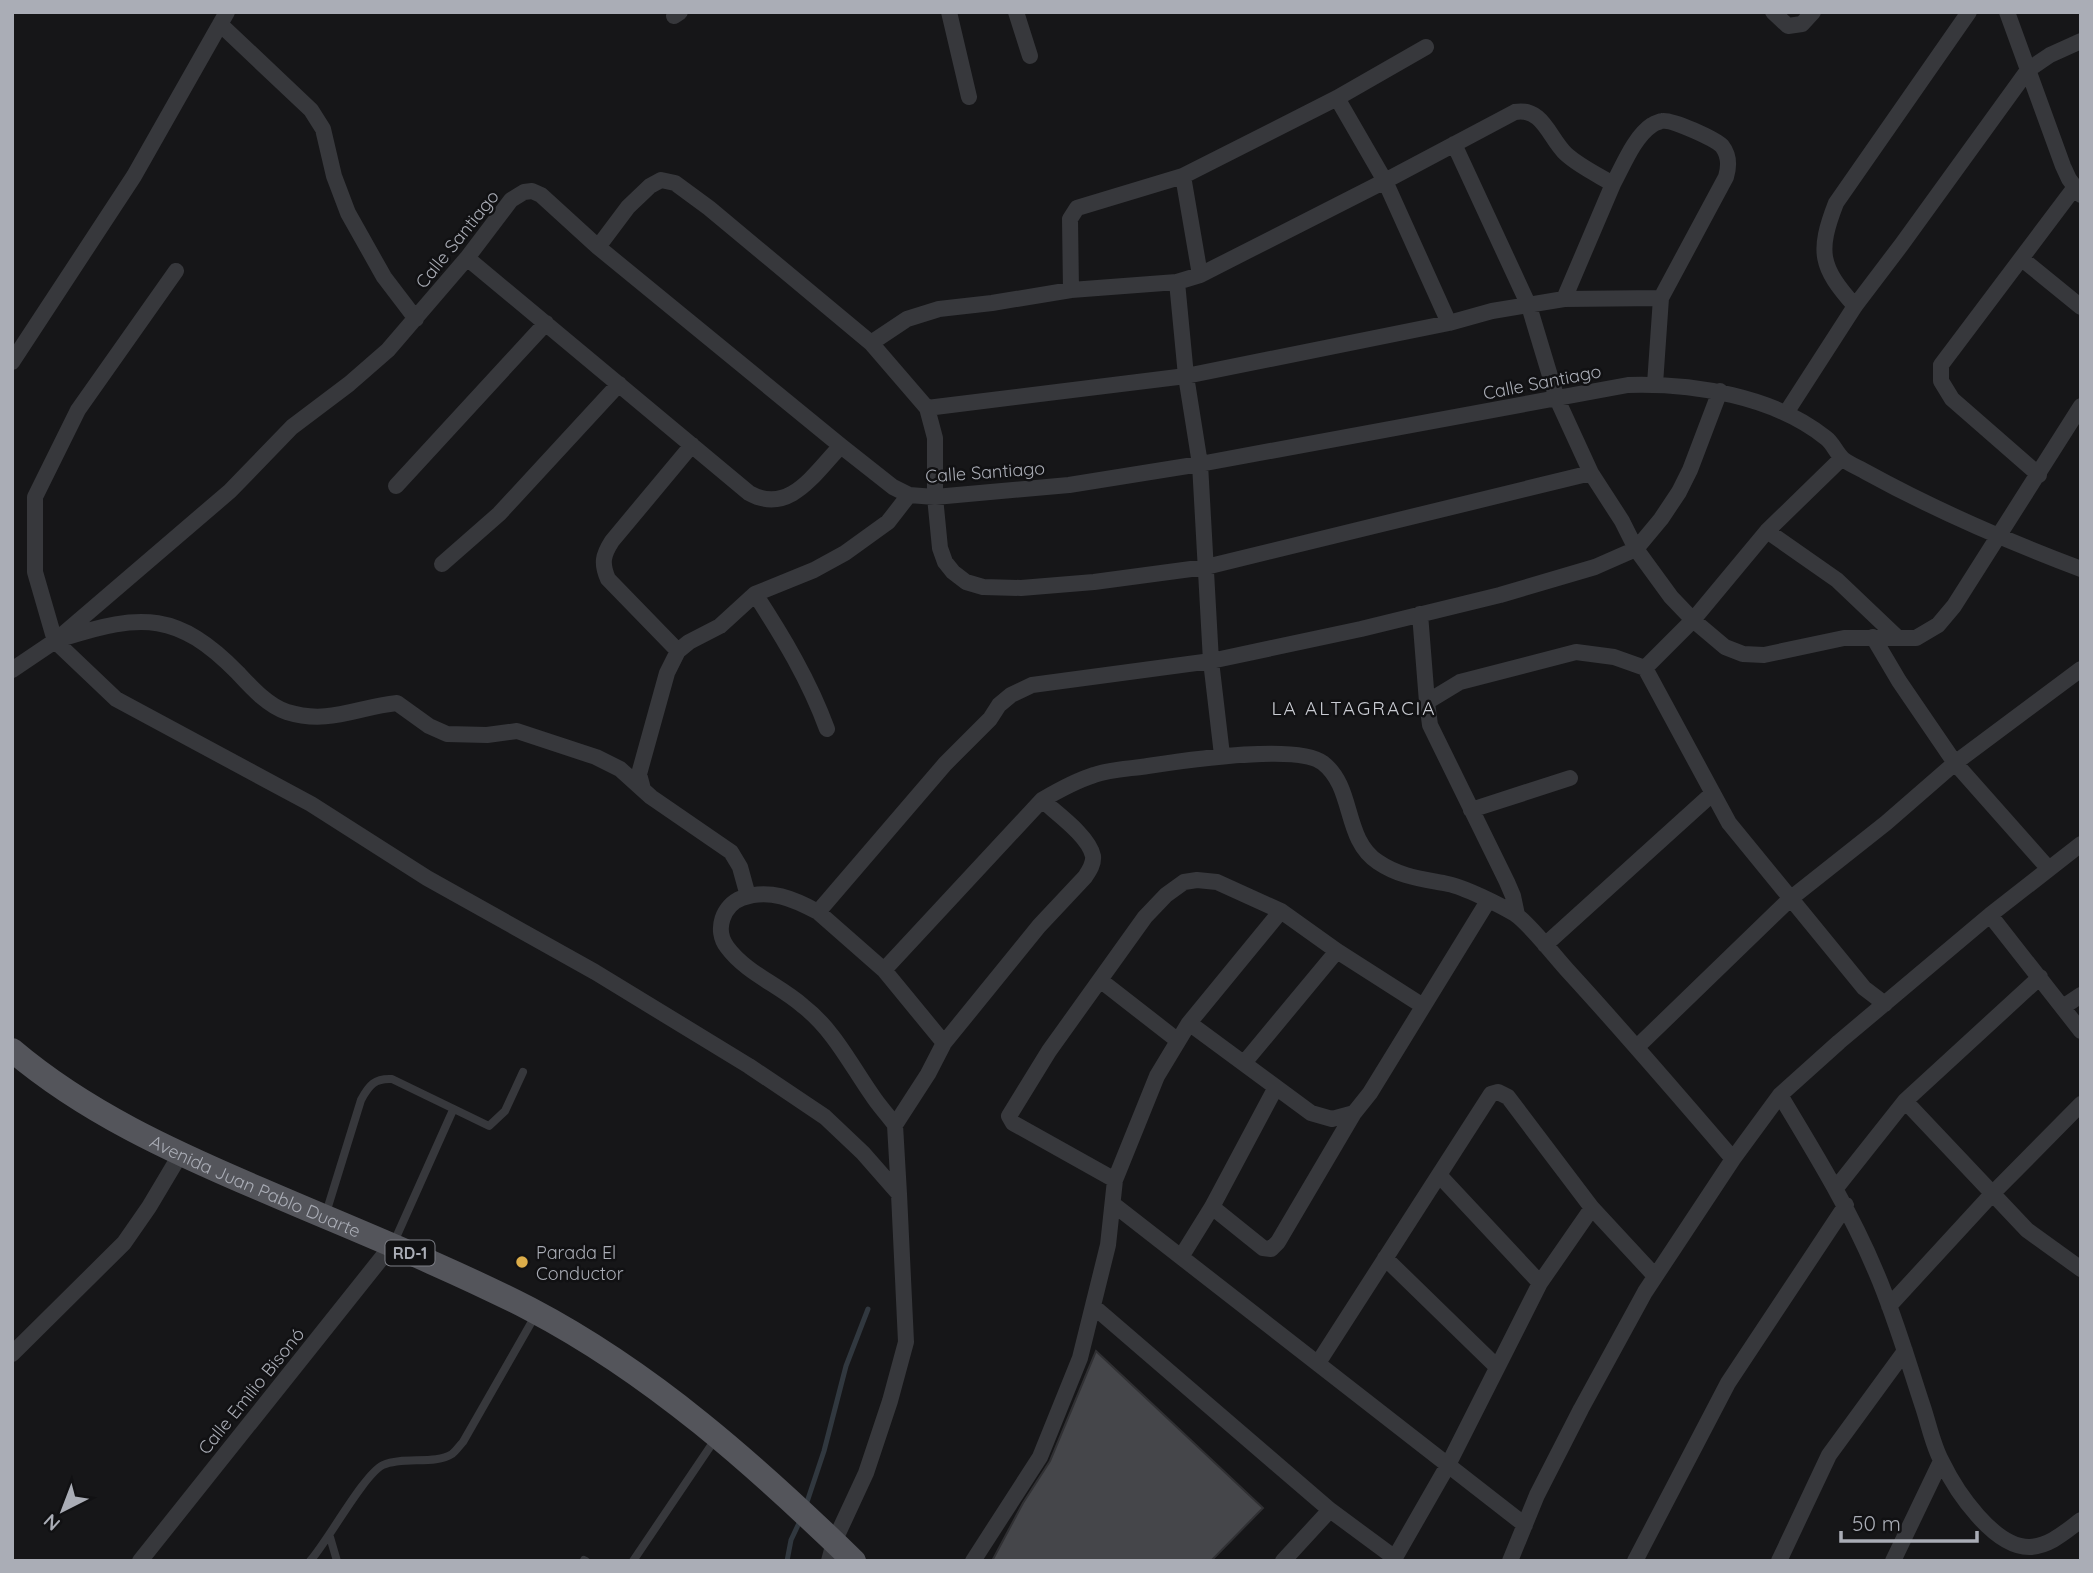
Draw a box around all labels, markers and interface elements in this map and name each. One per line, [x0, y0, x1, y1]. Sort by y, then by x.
street label: Calle Santiago [410, 185, 504, 293]
street label: Calle Santiago [1481, 359, 1603, 405]
street label: Calle Santiago [924, 456, 1046, 488]
district label: LA ALTAGRACIA [1271, 696, 1437, 720]
street label: Avenida Juan Pablo Duarte [146, 1129, 364, 1242]
road number: RD-1 [386, 1240, 434, 1266]
place label: Parada El Conductor [536, 1241, 624, 1285]
marker: Parada El Conductor [514, 1254, 530, 1270]
street label: Calle Emilio Bisonó [193, 1323, 309, 1459]
north arrow [28, 1475, 98, 1545]
scale bar [1841, 1500, 1978, 1544]
text: N [38, 1509, 65, 1536]
text: 50 m [1852, 1510, 1901, 1536]

